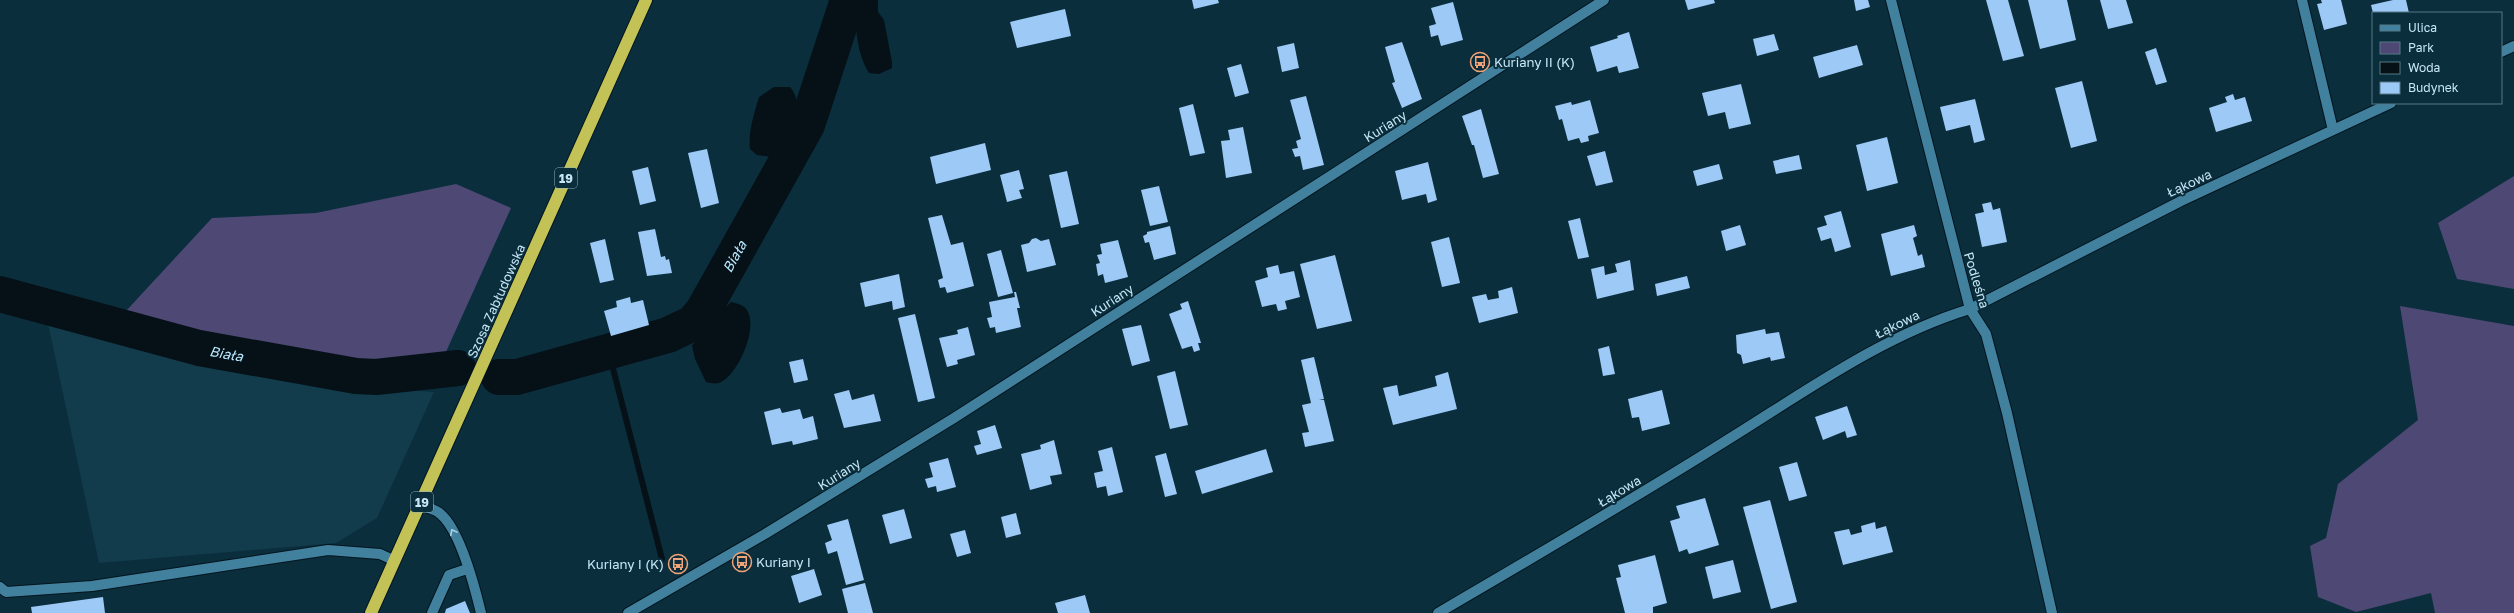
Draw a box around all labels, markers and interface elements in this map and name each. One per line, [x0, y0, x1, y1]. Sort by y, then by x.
legend [2372, 12, 2502, 104]
text: Ulica [2408, 20, 2437, 35]
text: Park [2408, 40, 2434, 55]
bus stop icon: Kuriany II (K) [1469, 51, 1491, 73]
place label: Kuriany II (K) [1494, 54, 1575, 70]
text: Woda [2408, 60, 2440, 75]
text: Budynek [2408, 80, 2459, 95]
street label: Kuriany [1361, 106, 1410, 145]
street label: Łąkowa [2164, 166, 2214, 200]
road number: 19 [555, 168, 577, 188]
water label: Biała [718, 236, 750, 275]
street label: Szosa Zabłudowska [464, 241, 528, 361]
street label: Podleśna [1961, 250, 1993, 310]
street label: Kuriany [1088, 280, 1137, 320]
street label: Łąkowa [1872, 306, 1922, 342]
water label: Biała [208, 342, 246, 364]
street label: Kuriany [815, 454, 864, 493]
street label: Łąkowa [1595, 472, 1643, 510]
road number: 19 [411, 492, 433, 512]
one-way arrow [451, 529, 458, 536]
bus stop icon: Kuriany I [731, 551, 753, 573]
bus stop icon: Kuriany I (K) [667, 553, 689, 575]
place label: Kuriany I [756, 554, 811, 570]
place label: Kuriany I (K) [587, 556, 664, 572]

